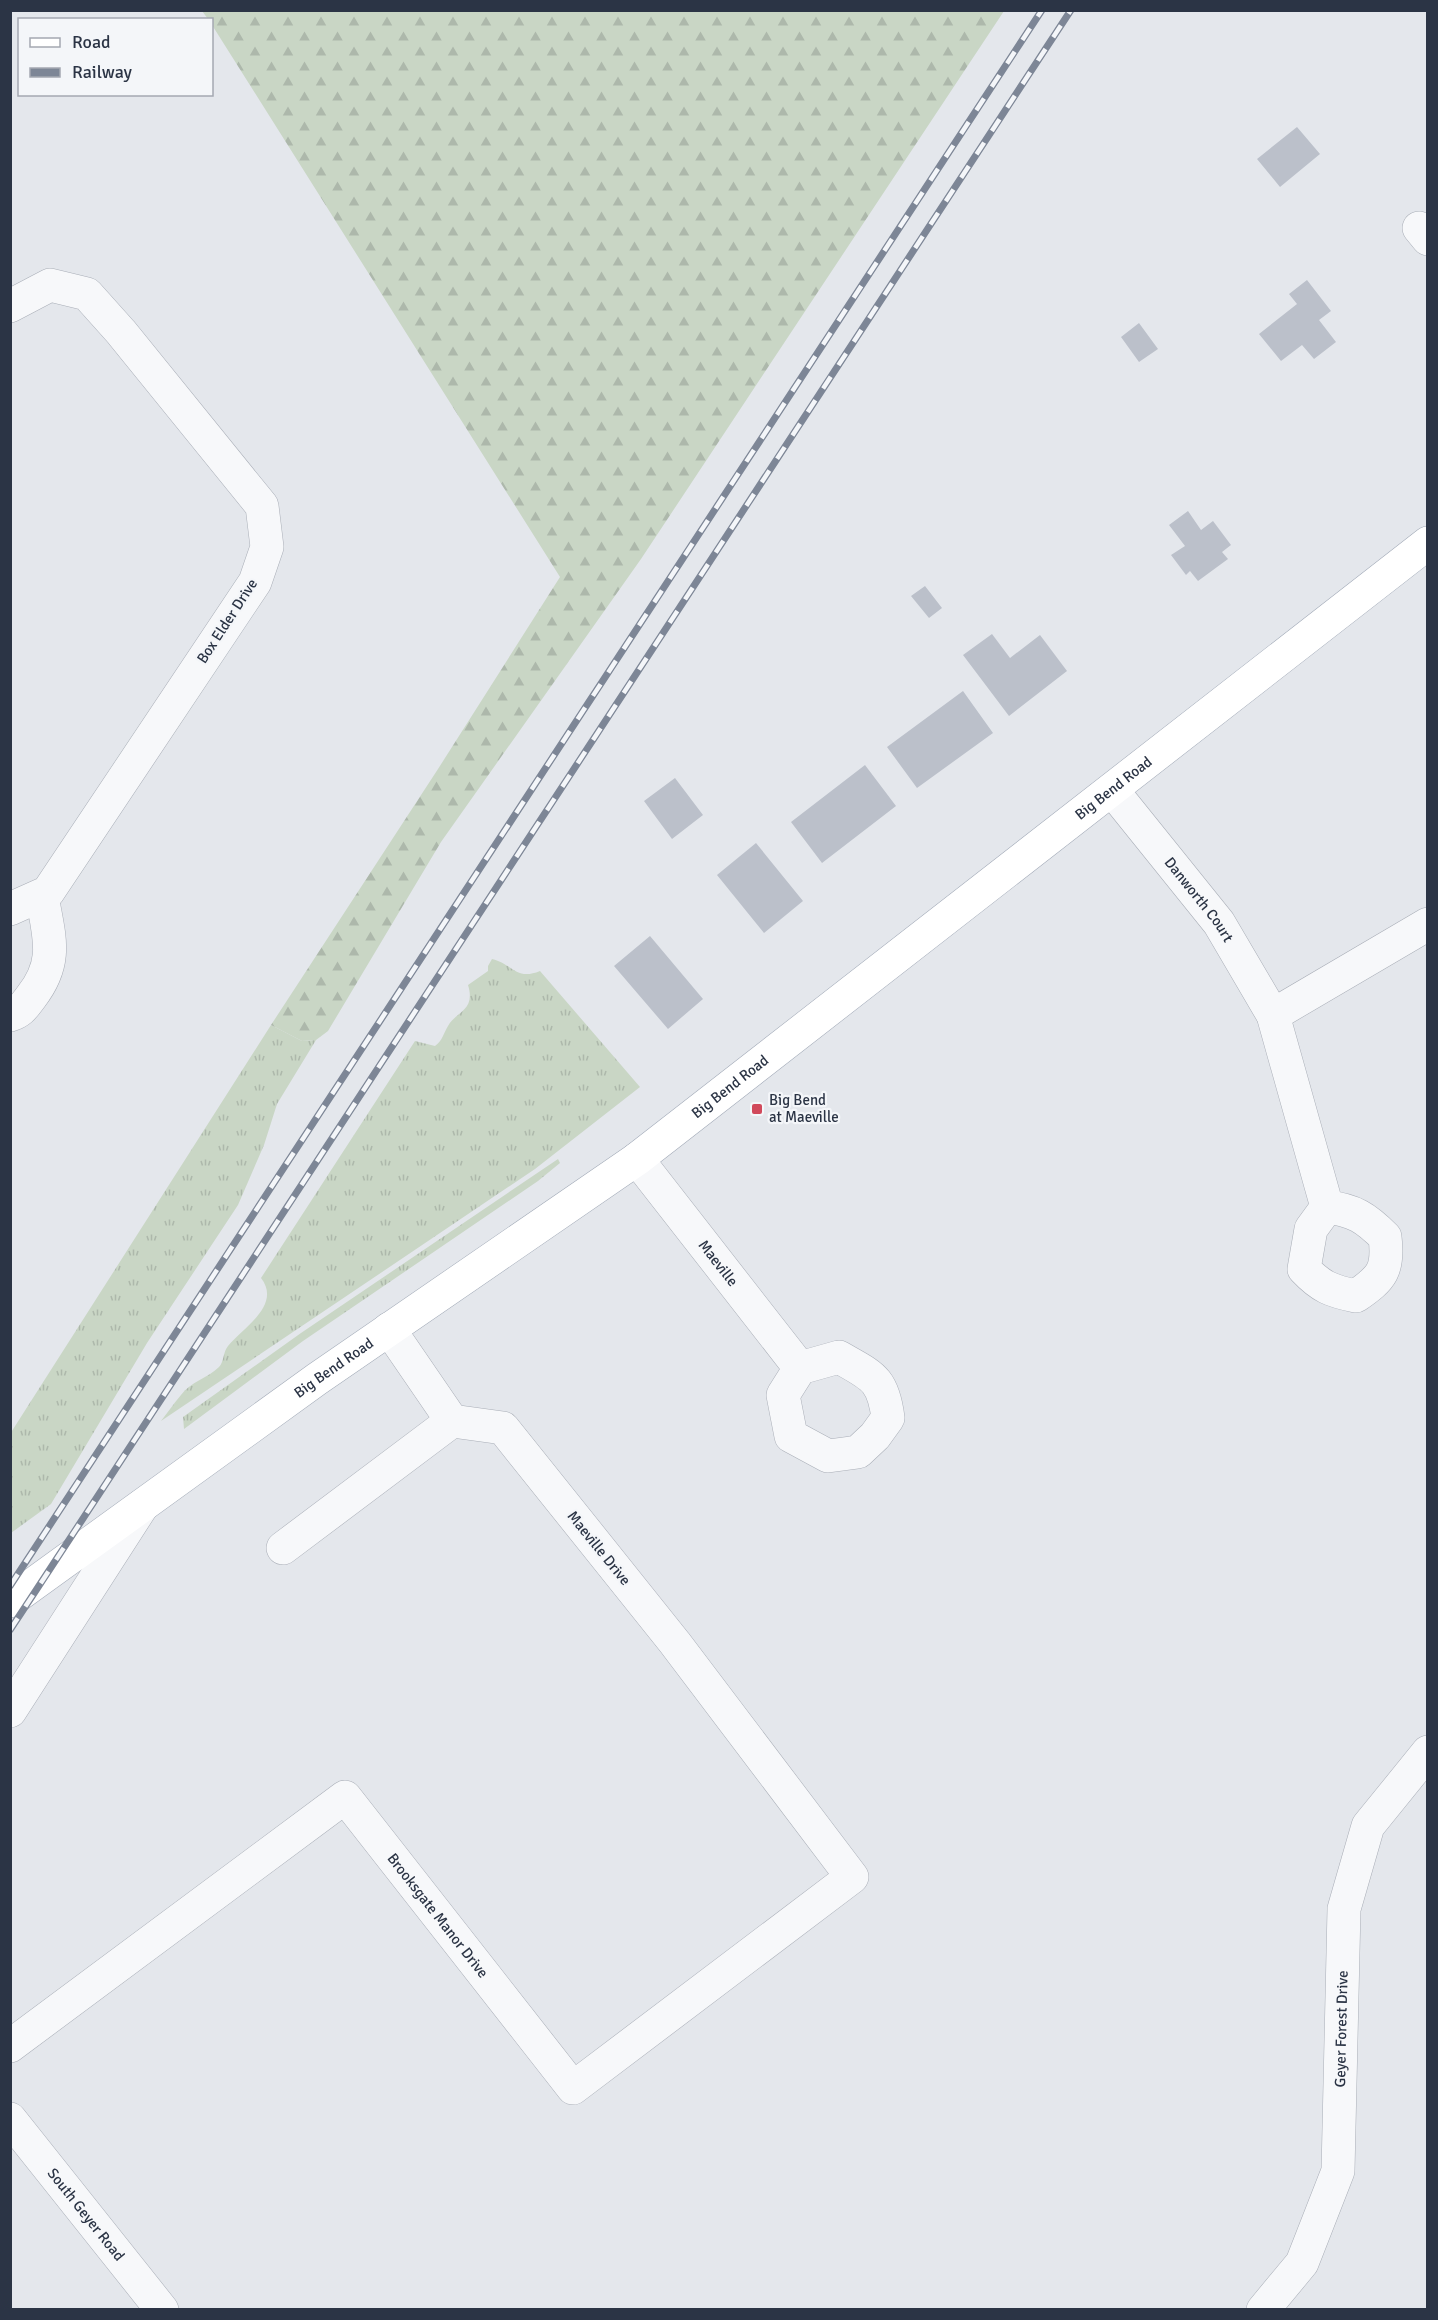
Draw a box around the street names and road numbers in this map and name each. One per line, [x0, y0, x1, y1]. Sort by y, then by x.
street label: Box Elder Drive [193, 575, 261, 667]
street label: Big Bend Road [1071, 752, 1155, 824]
street label: Danworth Court [1161, 854, 1237, 945]
street label: Big Bend Road [688, 1051, 772, 1122]
street label: Maeville [695, 1236, 742, 1290]
street label: Big Bend Road [291, 1334, 377, 1402]
street label: Maeville Drive [564, 1507, 634, 1589]
street label: Brooksgate Manor Drive [384, 1850, 492, 1981]
street label: Geyer Forest Drive [1331, 1970, 1352, 2088]
street label: South Geyer Road [44, 2164, 128, 2264]

